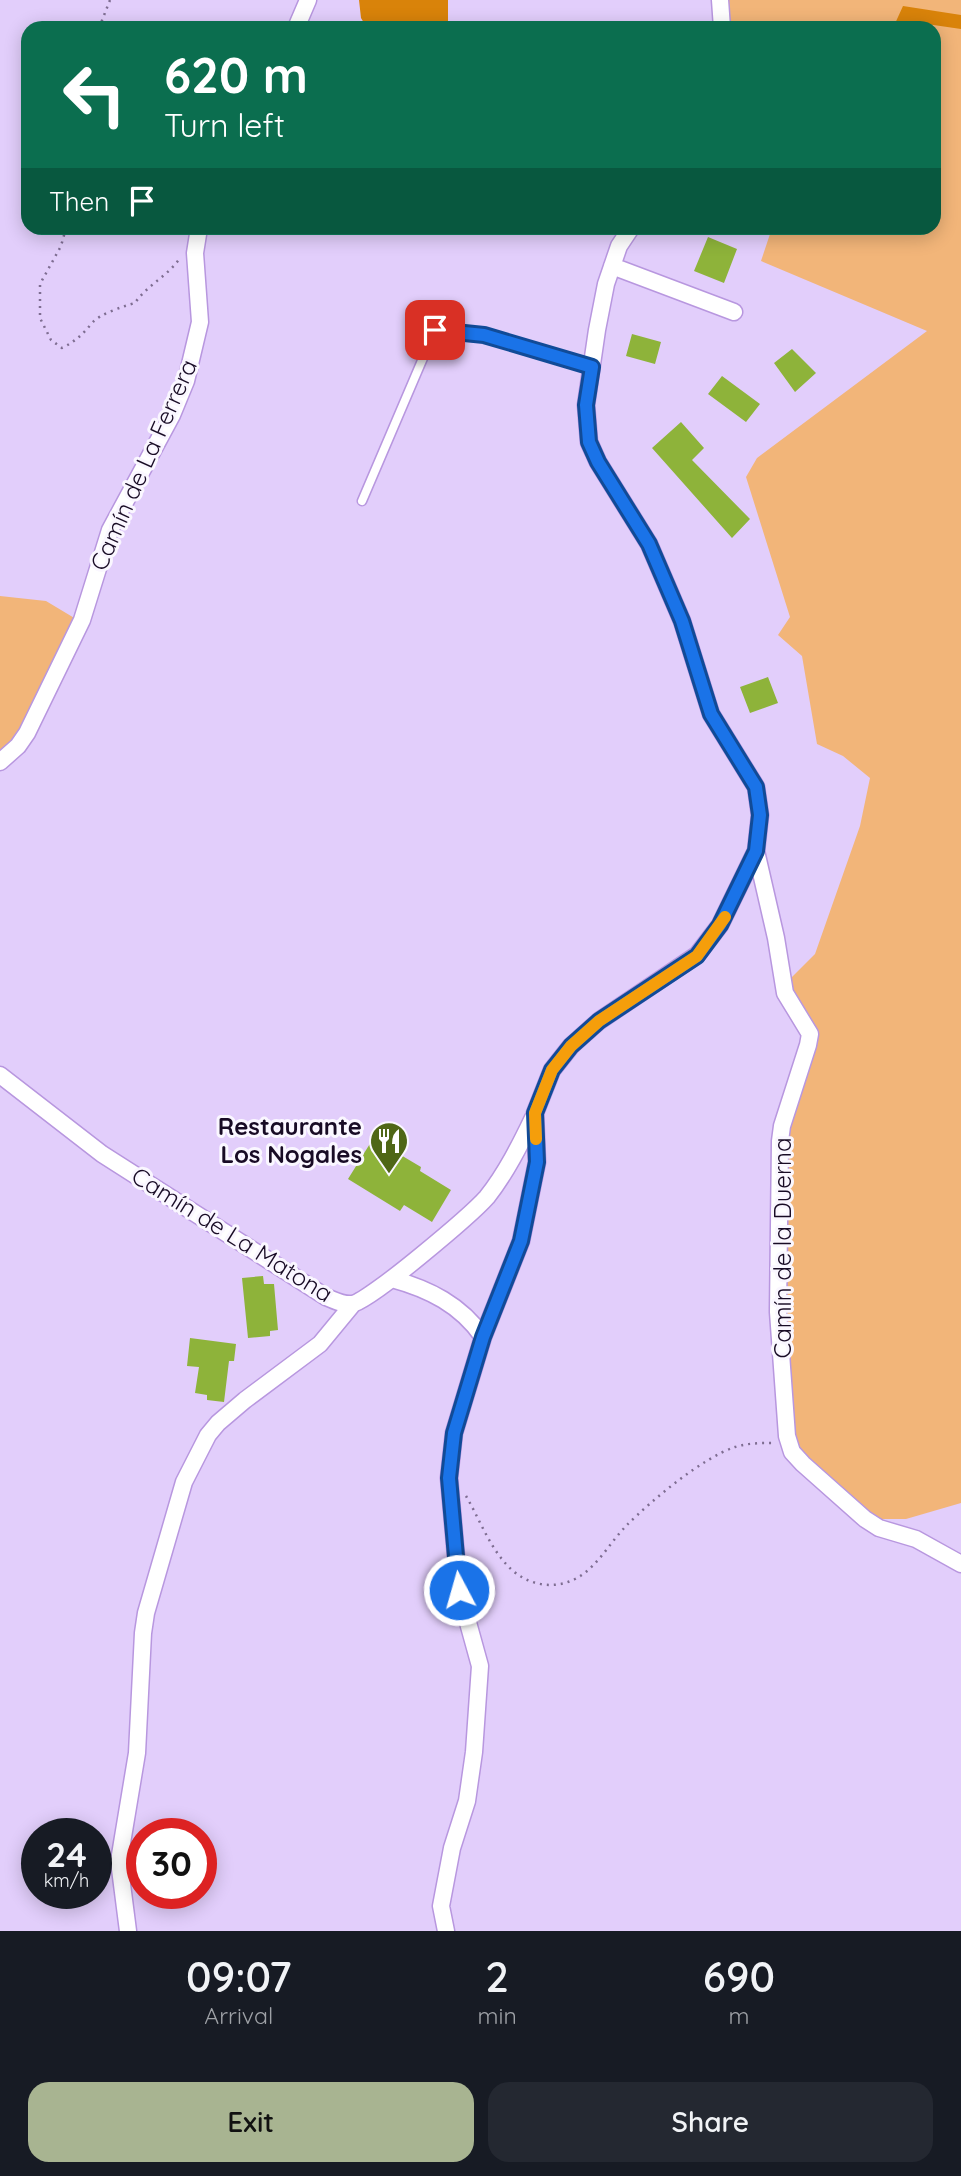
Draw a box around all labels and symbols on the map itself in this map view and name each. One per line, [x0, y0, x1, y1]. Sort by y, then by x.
pin [405, 300, 465, 360]
street label: Camín de La Ferrera [83, 354, 203, 575]
place label: Restaurante Los Nogales [218, 1111, 362, 1169]
restaurant icon: Restaurante Los Nogales [368, 1120, 410, 1175]
street label: Camín de la Duerna [767, 1137, 797, 1359]
street label: Camín de La Matona [126, 1160, 339, 1308]
position arrow [422, 1553, 496, 1627]
speed limit sign: 30 [126, 1818, 217, 1909]

